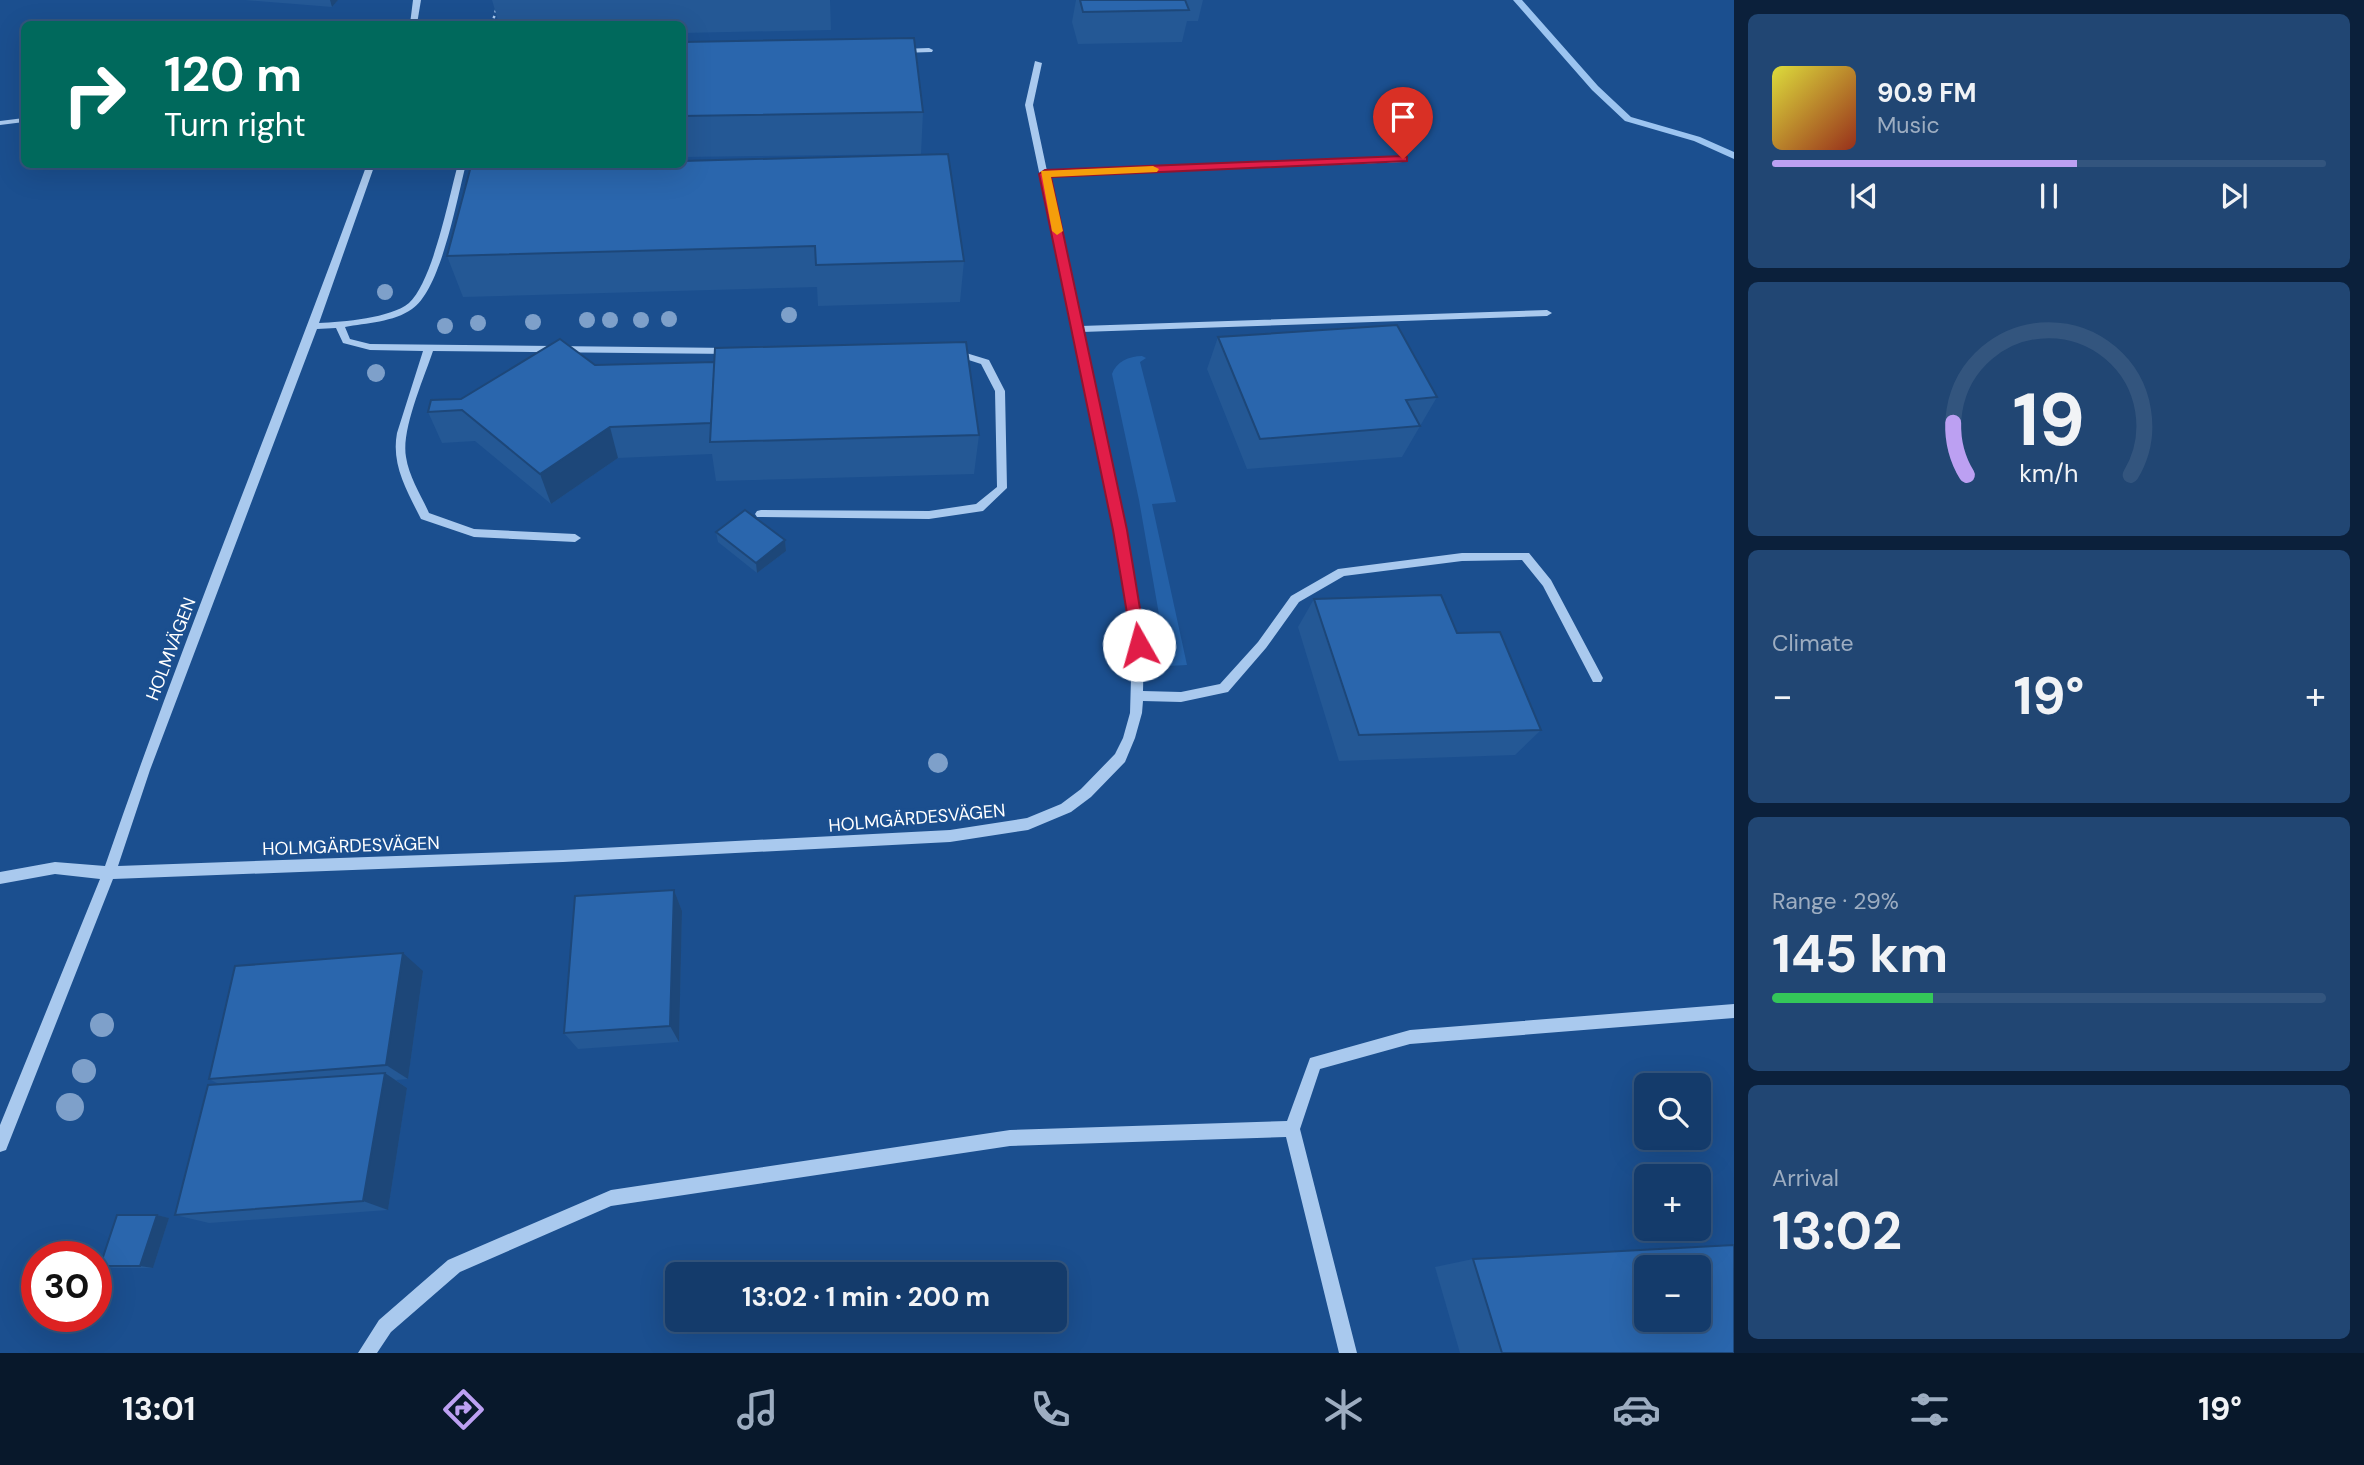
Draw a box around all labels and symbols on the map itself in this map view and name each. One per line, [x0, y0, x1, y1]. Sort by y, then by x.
pin [1373, 87, 1433, 159]
street label: HOLMVÄGEN [140, 594, 202, 704]
position arrow [1102, 608, 1176, 682]
street label: HOLMGÄRDESVÄGEN [828, 798, 1006, 838]
street label: HOLMGÄRDESVÄGEN [262, 831, 440, 861]
speed limit sign: 30 [21, 1241, 112, 1332]

